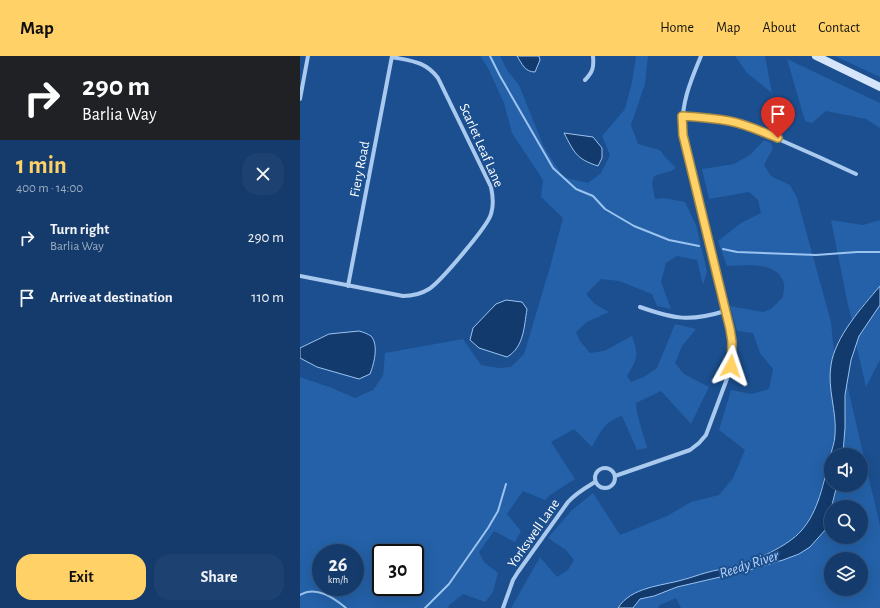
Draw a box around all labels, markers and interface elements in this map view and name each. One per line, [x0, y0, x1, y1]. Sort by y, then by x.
text: Map [20, 19, 54, 38]
text: Home [660, 21, 694, 35]
text: Map [716, 21, 740, 35]
text: About [762, 21, 796, 35]
text: Contact [818, 21, 860, 35]
icon: right [16, 72, 68, 124]
text: 290 m [82, 73, 150, 101]
pin [761, 97, 795, 138]
street label: Scarlet Leaf Lane [456, 101, 506, 189]
icon: arrive [767, 103, 789, 125]
text: Barlia Way [82, 106, 157, 124]
street label: Fiery Road [348, 140, 372, 198]
button: close [242, 153, 284, 195]
text: 1 min [16, 154, 67, 178]
text: 400 m · 14:00 [16, 182, 83, 195]
text: Turn right [50, 222, 109, 237]
icon: right [16, 227, 38, 249]
text: 290 m [248, 230, 284, 245]
text: Barlia Way [50, 240, 104, 253]
icon: arrive [16, 287, 38, 309]
text: Arrive at destination [50, 290, 173, 305]
text: 110 m [251, 290, 284, 305]
position arrow [710, 345, 752, 387]
map controls [824, 448, 868, 596]
button: sound [824, 448, 868, 492]
street label: Yorkswell Lane [505, 497, 563, 570]
button: search [824, 500, 868, 544]
speed limit sign: 30 [372, 544, 424, 596]
water label: Reedy River [718, 548, 782, 581]
button: layers [824, 552, 868, 596]
button: Exit [16, 554, 146, 600]
button: Share [154, 554, 284, 600]
text: 26 [328, 555, 348, 575]
text: km/h [328, 575, 348, 585]

